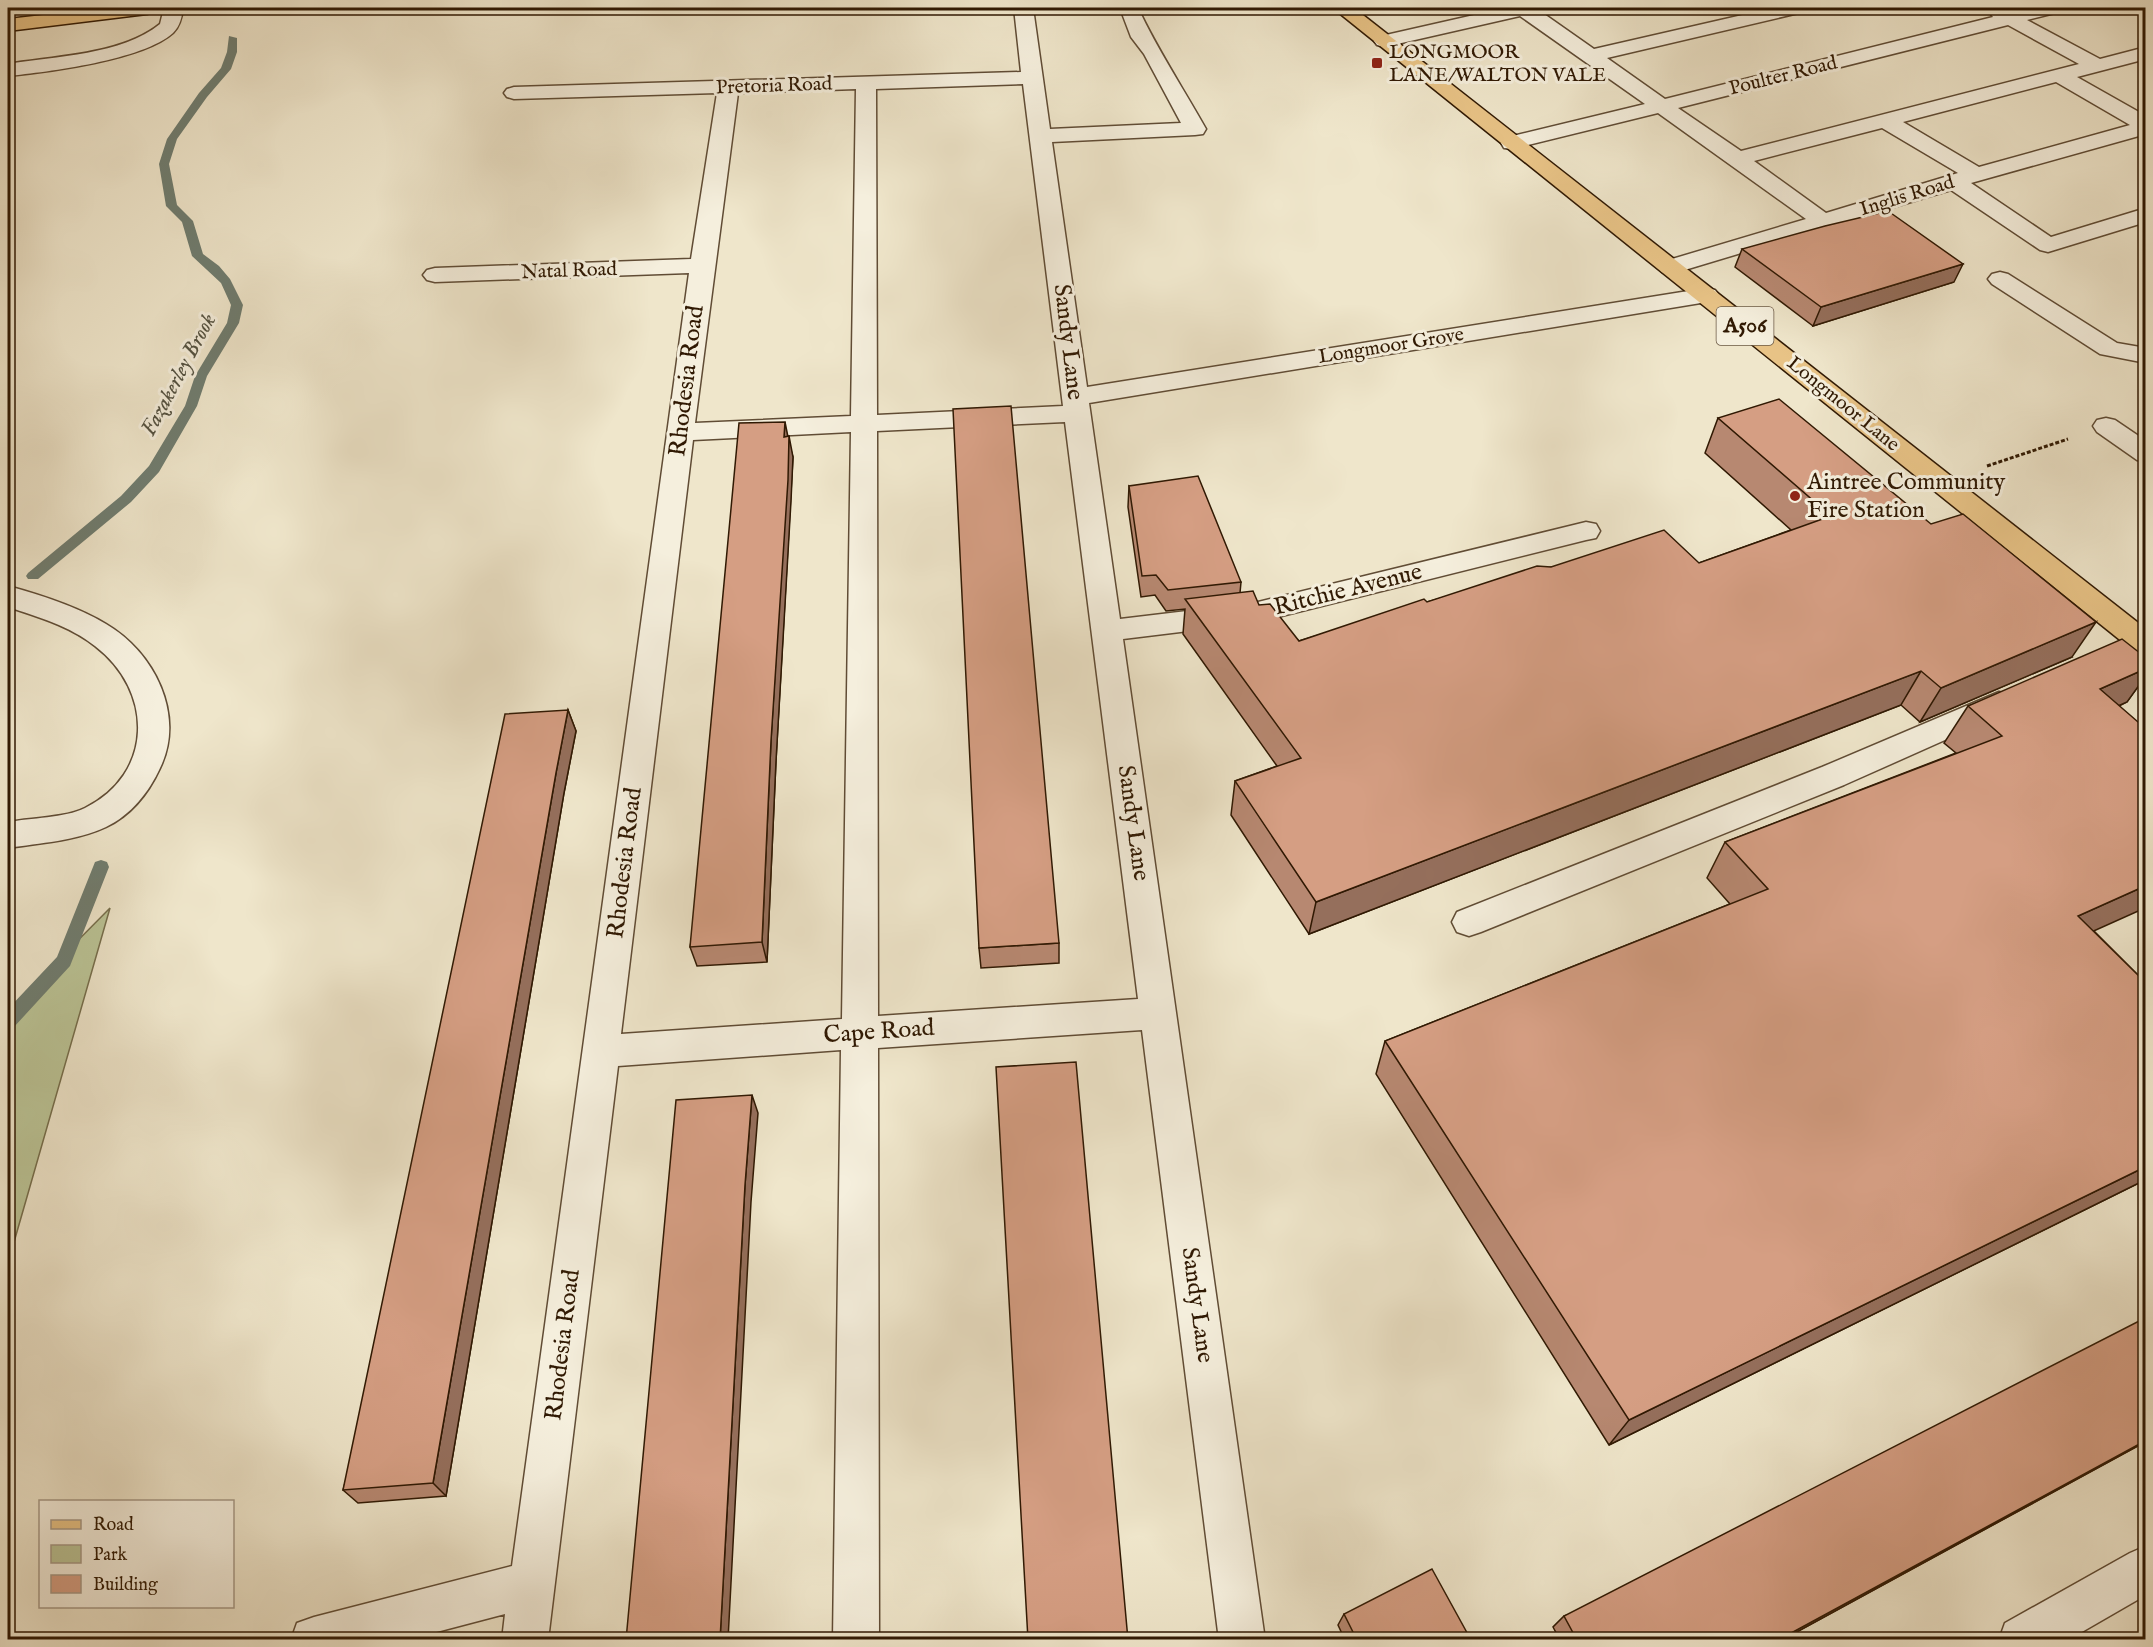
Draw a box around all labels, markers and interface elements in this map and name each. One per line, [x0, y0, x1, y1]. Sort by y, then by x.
place label: LONGMOOR LANE/WALTON VALE [1389, 40, 1606, 88]
street label: Poulter Road [1726, 50, 1840, 102]
marker: LONGMOOR LANE/WALTON VALE [1370, 56, 1384, 70]
street label: Pretoria Road [715, 71, 833, 101]
street label: Inglis Road [1857, 170, 1958, 222]
street label: Natal Road [521, 257, 618, 285]
street label: Sandy Lane [1046, 282, 1090, 402]
street label: Rhodesia Road [662, 303, 712, 458]
road number: A506 [1716, 307, 1774, 345]
water label: Fazakerley Brook [135, 309, 223, 441]
street label: Longmoor Grove [1316, 322, 1466, 370]
street label: Longmoor Lane [1782, 351, 1904, 457]
place label: Aintree Community Fire Station [1806, 467, 2005, 526]
marker: Aintree Community Fire Station [1788, 489, 1802, 503]
street label: Ritchie Avenue [1271, 557, 1425, 623]
street label: Sandy Lane [1110, 763, 1156, 883]
street label: Rhodesia Road [600, 785, 650, 940]
street label: Cape Road [823, 1013, 936, 1051]
street label: Sandy Lane [1174, 1245, 1220, 1365]
street label: Rhodesia Road [538, 1267, 588, 1422]
legend [39, 1500, 234, 1608]
text: Road [93, 1514, 134, 1537]
text: Park [93, 1544, 128, 1567]
text: Building [93, 1574, 158, 1597]

